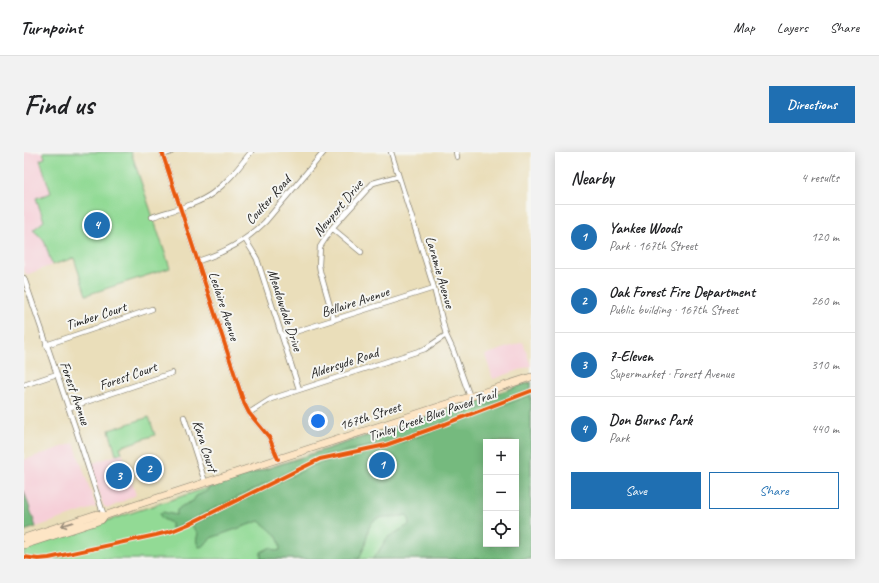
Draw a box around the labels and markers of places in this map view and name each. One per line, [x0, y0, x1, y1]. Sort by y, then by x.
pin: 4 [84, 210, 110, 240]
pin: 1 [369, 450, 395, 480]
pin: 2 [136, 454, 162, 484]
pin: 3 [106, 461, 132, 491]

